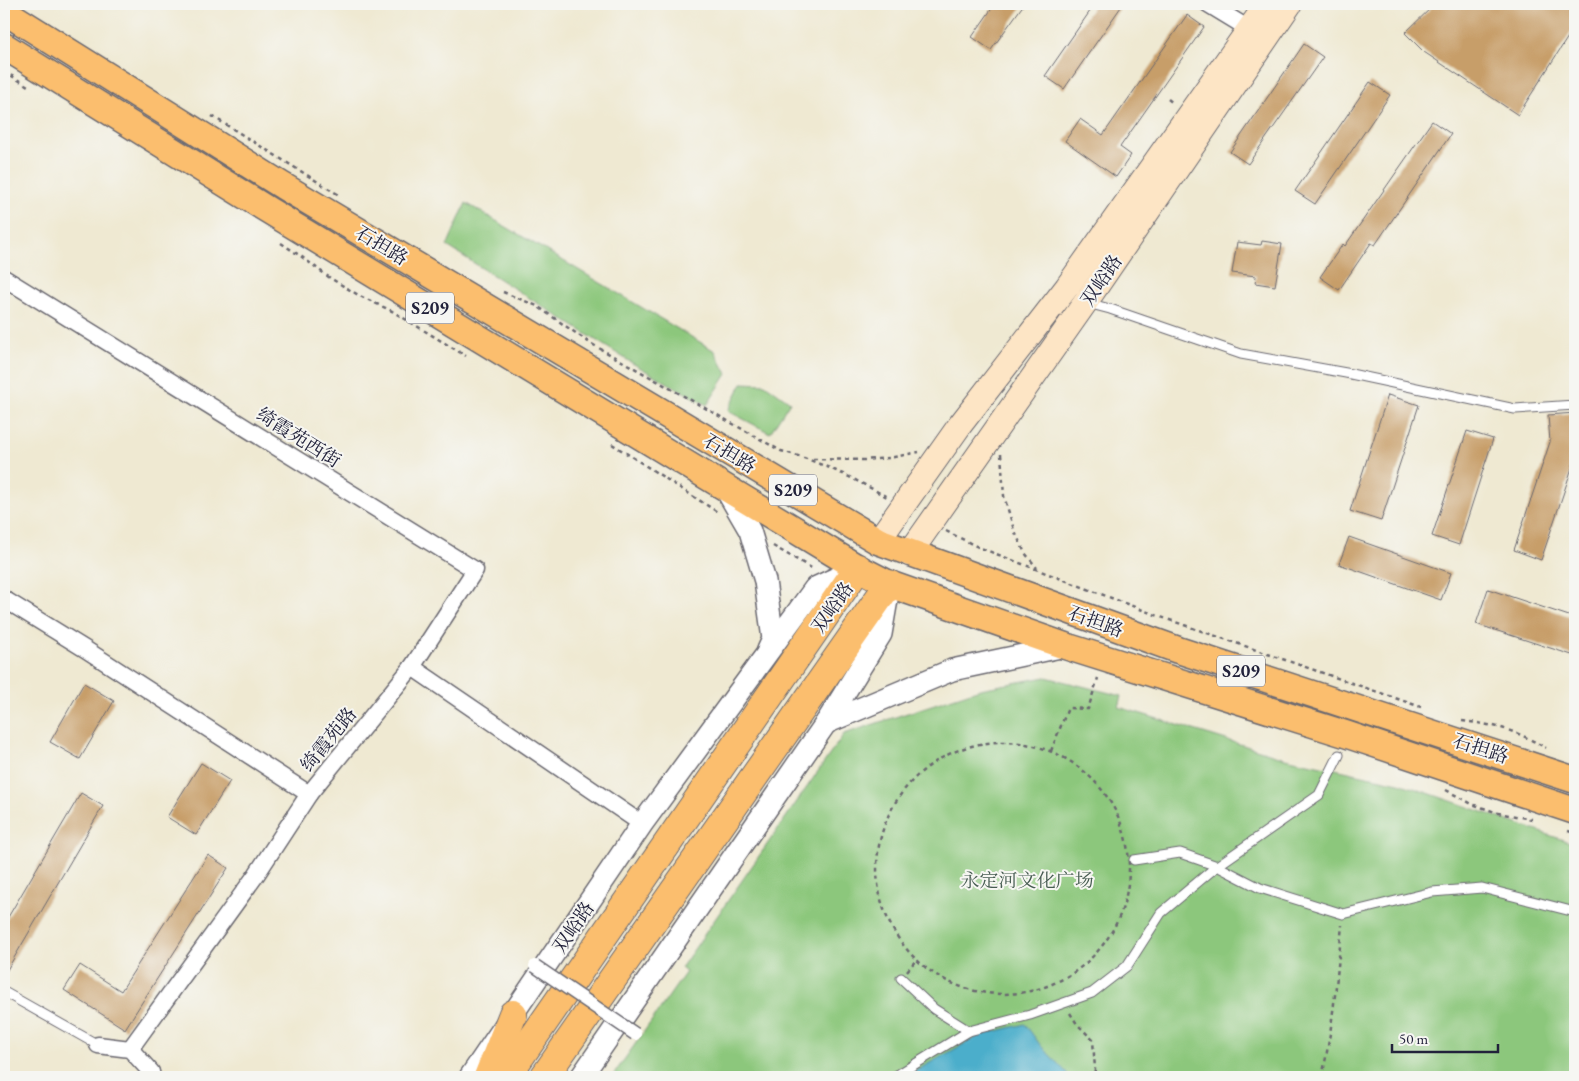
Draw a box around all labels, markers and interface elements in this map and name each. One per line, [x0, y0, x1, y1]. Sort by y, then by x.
street label: 石担路 [351, 220, 413, 271]
street label: 双峪路 [1075, 250, 1128, 311]
road number: S209 [406, 292, 454, 324]
street label: 绮霞苑西街 [252, 402, 346, 473]
street label: 石担路 [699, 428, 761, 479]
road number: S209 [769, 474, 817, 506]
street label: 双峪路 [806, 577, 859, 638]
street label: 石担路 [1065, 600, 1127, 643]
road number: S209 [1217, 656, 1265, 686]
street label: 绮霞苑路 [295, 702, 362, 777]
street label: 石担路 [1450, 728, 1512, 769]
park label: 永定河文化广场 [960, 868, 1094, 893]
street label: 双峪路 [547, 897, 600, 958]
scale bar [1392, 1021, 1498, 1053]
text: 50 m [1399, 1029, 1428, 1048]

